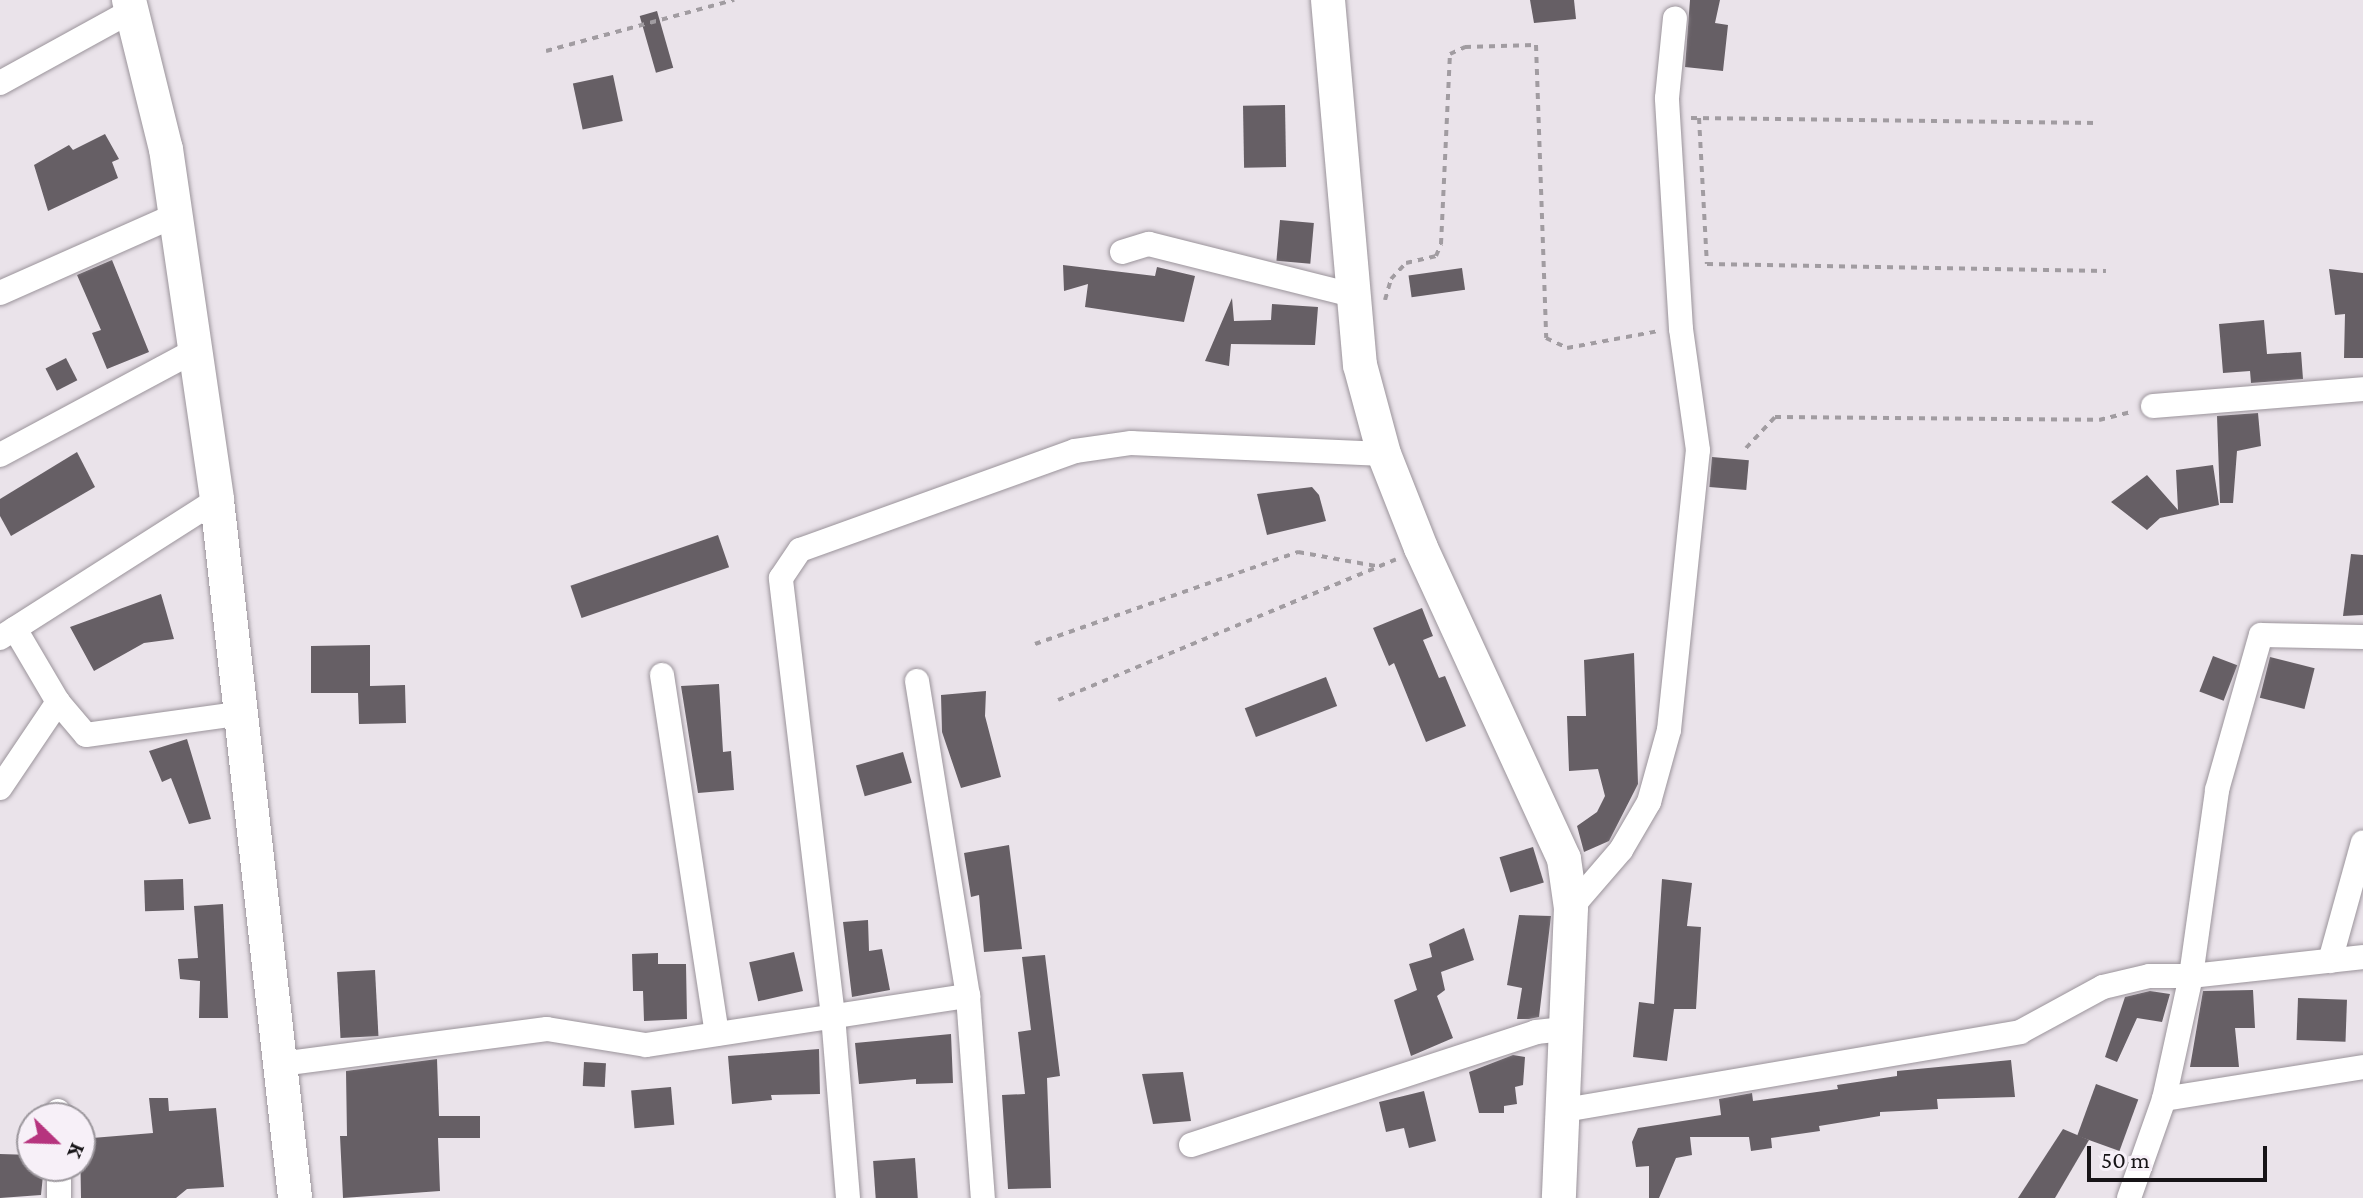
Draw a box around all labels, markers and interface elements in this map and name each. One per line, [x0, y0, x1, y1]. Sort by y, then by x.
north arrow [16, 1102, 96, 1182]
scale bar [2091, 1130, 2271, 1180]
text: K [62, 1139, 91, 1162]
text: 50 m [2101, 1146, 2150, 1173]

